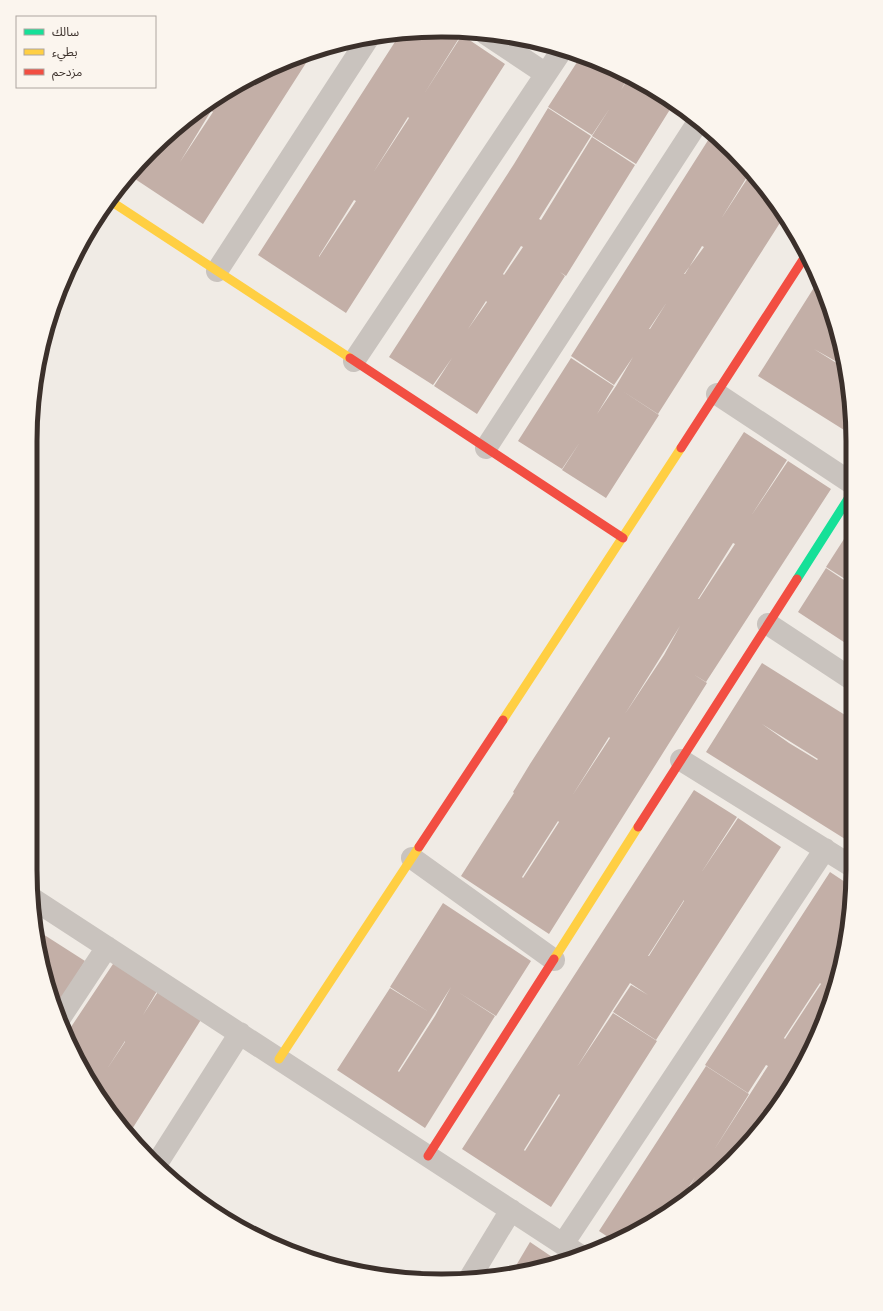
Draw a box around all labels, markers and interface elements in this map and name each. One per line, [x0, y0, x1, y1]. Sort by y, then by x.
legend [16, 16, 156, 88]
text: سالك [52, 24, 79, 40]
text: بطيء [52, 44, 78, 62]
text: مزدحم [52, 64, 82, 81]

